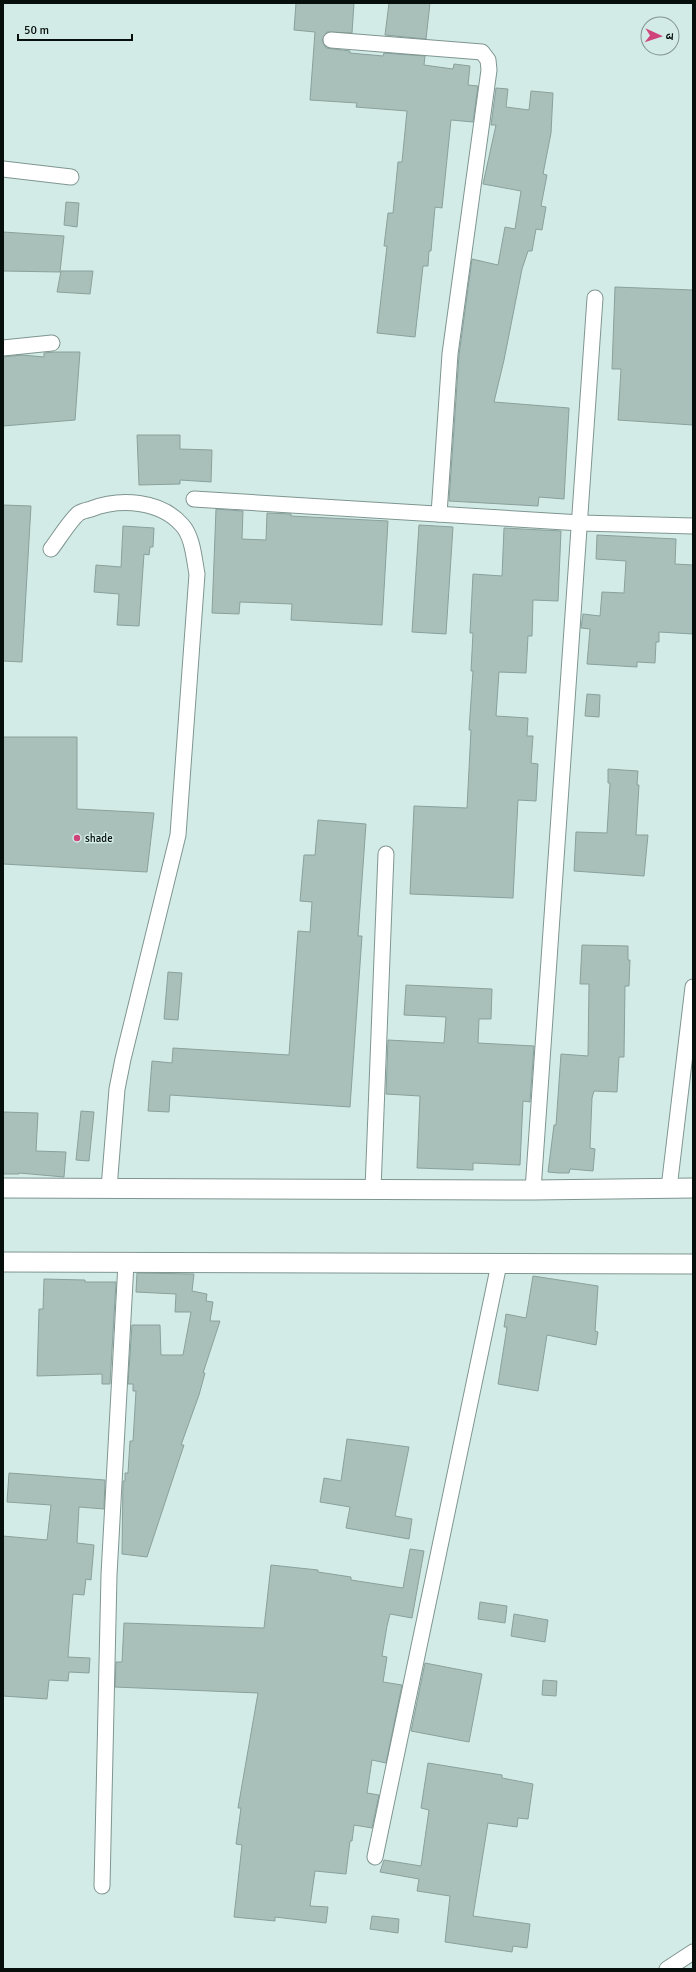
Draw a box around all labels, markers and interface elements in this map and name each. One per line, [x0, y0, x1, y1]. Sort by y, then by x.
scale bar [18, 16, 132, 42]
north arrow [640, 16, 680, 56]
text: 50 m [24, 23, 49, 38]
text: उ [663, 33, 676, 41]
place label: shade [85, 832, 113, 845]
marker: shade [72, 833, 82, 843]

